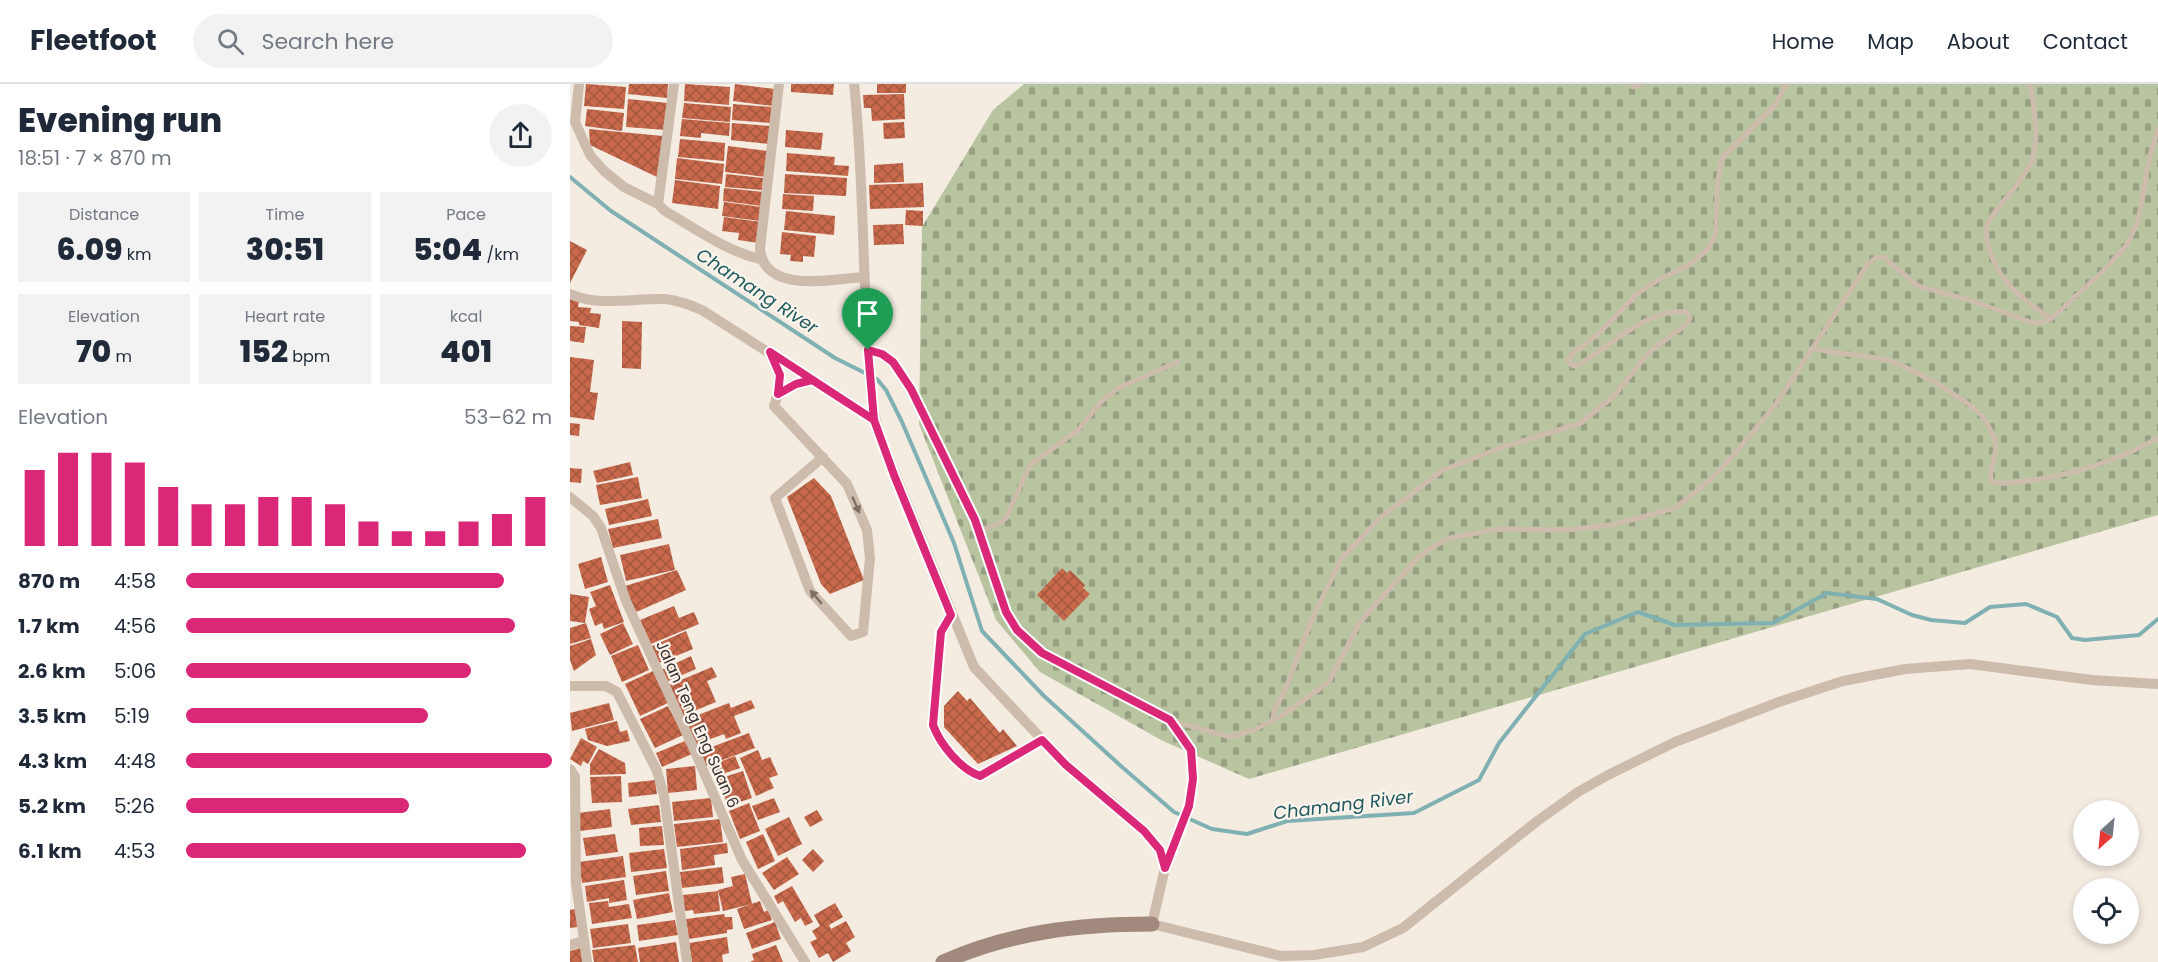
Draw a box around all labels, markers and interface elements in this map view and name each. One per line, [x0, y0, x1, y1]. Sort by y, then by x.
search box [193, 14, 613, 68]
text: Fleetfoot [30, 21, 157, 60]
icon: search [214, 25, 247, 58]
text: Search here [262, 26, 394, 57]
text: Home [1772, 27, 1834, 56]
text: Map [1867, 27, 1914, 56]
text: About [1947, 27, 2010, 56]
text: Contact [2043, 27, 2128, 56]
text: Evening run [18, 97, 222, 144]
button: share [489, 104, 552, 167]
text: 18:51 · 7 × 870 m [18, 144, 172, 172]
text: Distance [69, 203, 139, 226]
text: Time [266, 203, 305, 226]
text: Pace [446, 203, 486, 226]
text: 6.09 [57, 228, 122, 271]
text: 30:51 [246, 228, 324, 271]
text: 5:04 [413, 228, 482, 271]
water label: Chamang River [691, 242, 824, 340]
text: km [122, 243, 151, 266]
text: /km [482, 243, 519, 266]
pin [842, 288, 893, 350]
icon: arrive [851, 297, 884, 330]
text: Elevation [68, 305, 140, 328]
text: Heart rate [245, 305, 325, 328]
text: kcal [450, 305, 482, 328]
text: 70 [76, 330, 111, 373]
text: 152 [240, 330, 288, 373]
text: 401 [440, 330, 492, 373]
text: m [111, 345, 132, 368]
text: bpm [288, 345, 330, 368]
text: Elevation [18, 403, 108, 431]
text: 53–62 m [464, 403, 552, 431]
one-way arrow [851, 496, 861, 514]
text: 870 m [18, 567, 80, 595]
text: 4:58 [114, 567, 156, 595]
one-way arrow [810, 590, 823, 605]
text: 1.7 km [18, 612, 80, 640]
text: 4:56 [114, 612, 156, 640]
street label: Jalan Teng Eng Suan 6 [650, 637, 745, 812]
text: 2.6 km [18, 657, 86, 685]
text: 5:06 [114, 657, 156, 685]
text: 3.5 km [18, 702, 87, 730]
text: 5:19 [114, 702, 150, 730]
text: 4.3 km [18, 747, 87, 775]
text: 4:48 [114, 747, 156, 775]
water label: Chamang River [1272, 783, 1416, 825]
text: 5.2 km [18, 792, 86, 820]
text: 5:26 [114, 792, 155, 820]
north arrow [2073, 800, 2139, 866]
map controls [2073, 800, 2139, 944]
text: 6.1 km [18, 837, 82, 865]
text: 4:53 [114, 837, 155, 865]
button: locate [2073, 878, 2139, 944]

